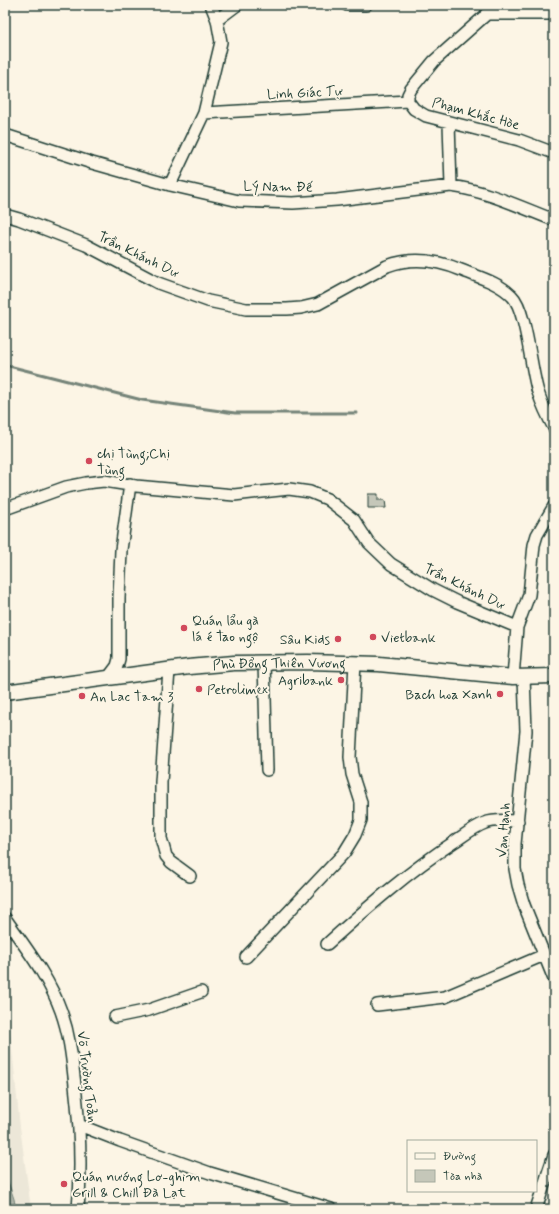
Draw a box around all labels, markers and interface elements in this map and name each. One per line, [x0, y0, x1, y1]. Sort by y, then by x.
street label: Linh Giác Tự [267, 82, 343, 104]
street label: Phạm Khắc Hòe [430, 94, 522, 134]
street label: Lý Nam Đế [243, 177, 313, 197]
street label: Trần Khánh Dư [95, 227, 182, 282]
place label: chị Tùng;Chị Tùng [97, 445, 170, 481]
marker: chị Tùng;Chị Tùng [84, 456, 94, 466]
street label: Trần Khánh Dư [421, 559, 508, 614]
place label: Quán lẩu gà lá é Tao ngộ [192, 612, 259, 648]
marker: Quán lẩu gà lá é Tao ngộ [179, 623, 189, 633]
place label: Vietbank [381, 629, 436, 647]
place label: Sâu Kids [280, 631, 330, 649]
marker: Vietbank [368, 632, 378, 642]
marker: Sâu Kids [333, 634, 343, 644]
street label: Phù Đổng Thiên Vương [212, 654, 346, 675]
place label: Agribank [278, 672, 333, 690]
marker: Agribank [336, 675, 346, 685]
place label: Petrolimex [207, 681, 268, 699]
marker: Petrolimex [194, 684, 204, 694]
place label: Bach hoa Xanh [405, 686, 492, 704]
place label: An Lac Tam 3 [90, 688, 174, 706]
marker: Bach hoa Xanh [495, 689, 505, 699]
marker: An Lac Tam 3 [77, 691, 87, 701]
street label: Vạn Hạnh [493, 802, 515, 858]
street label: Võ Trường Toản [70, 1030, 102, 1124]
legend [407, 1140, 537, 1192]
text: Đường [443, 1149, 476, 1166]
place label: Quán nướng Lơ-ghim Grill & Chill Đà Lạt [72, 1168, 200, 1202]
text: Tòa nhà [443, 1169, 483, 1185]
marker: Quán nướng Lơ-ghim Grill & Chill Đà Lạt [59, 1179, 69, 1189]

